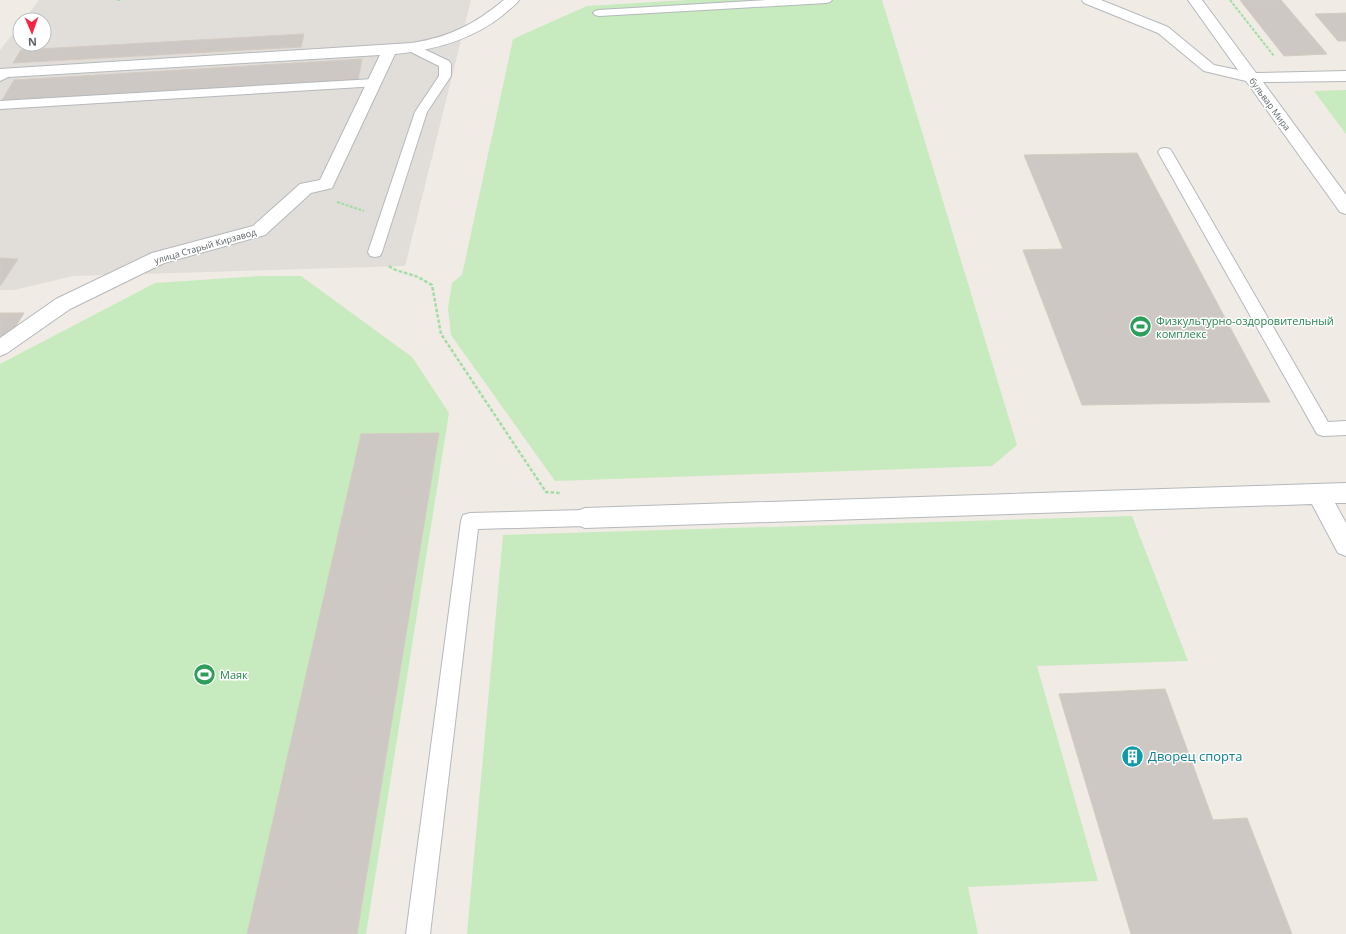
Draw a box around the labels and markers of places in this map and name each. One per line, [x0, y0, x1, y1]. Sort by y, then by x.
sports icon: Физкультурно-оздоровительный комплекс [1127, 313, 1153, 339]
place label: Физкультурно-оздоровительный комплекс [1156, 313, 1334, 341]
sports icon: Маяк [191, 661, 217, 687]
place label: Маяк [220, 667, 248, 682]
building icon: Дворец спорта [1120, 743, 1146, 769]
place label: Дворец спорта [1148, 747, 1242, 765]

